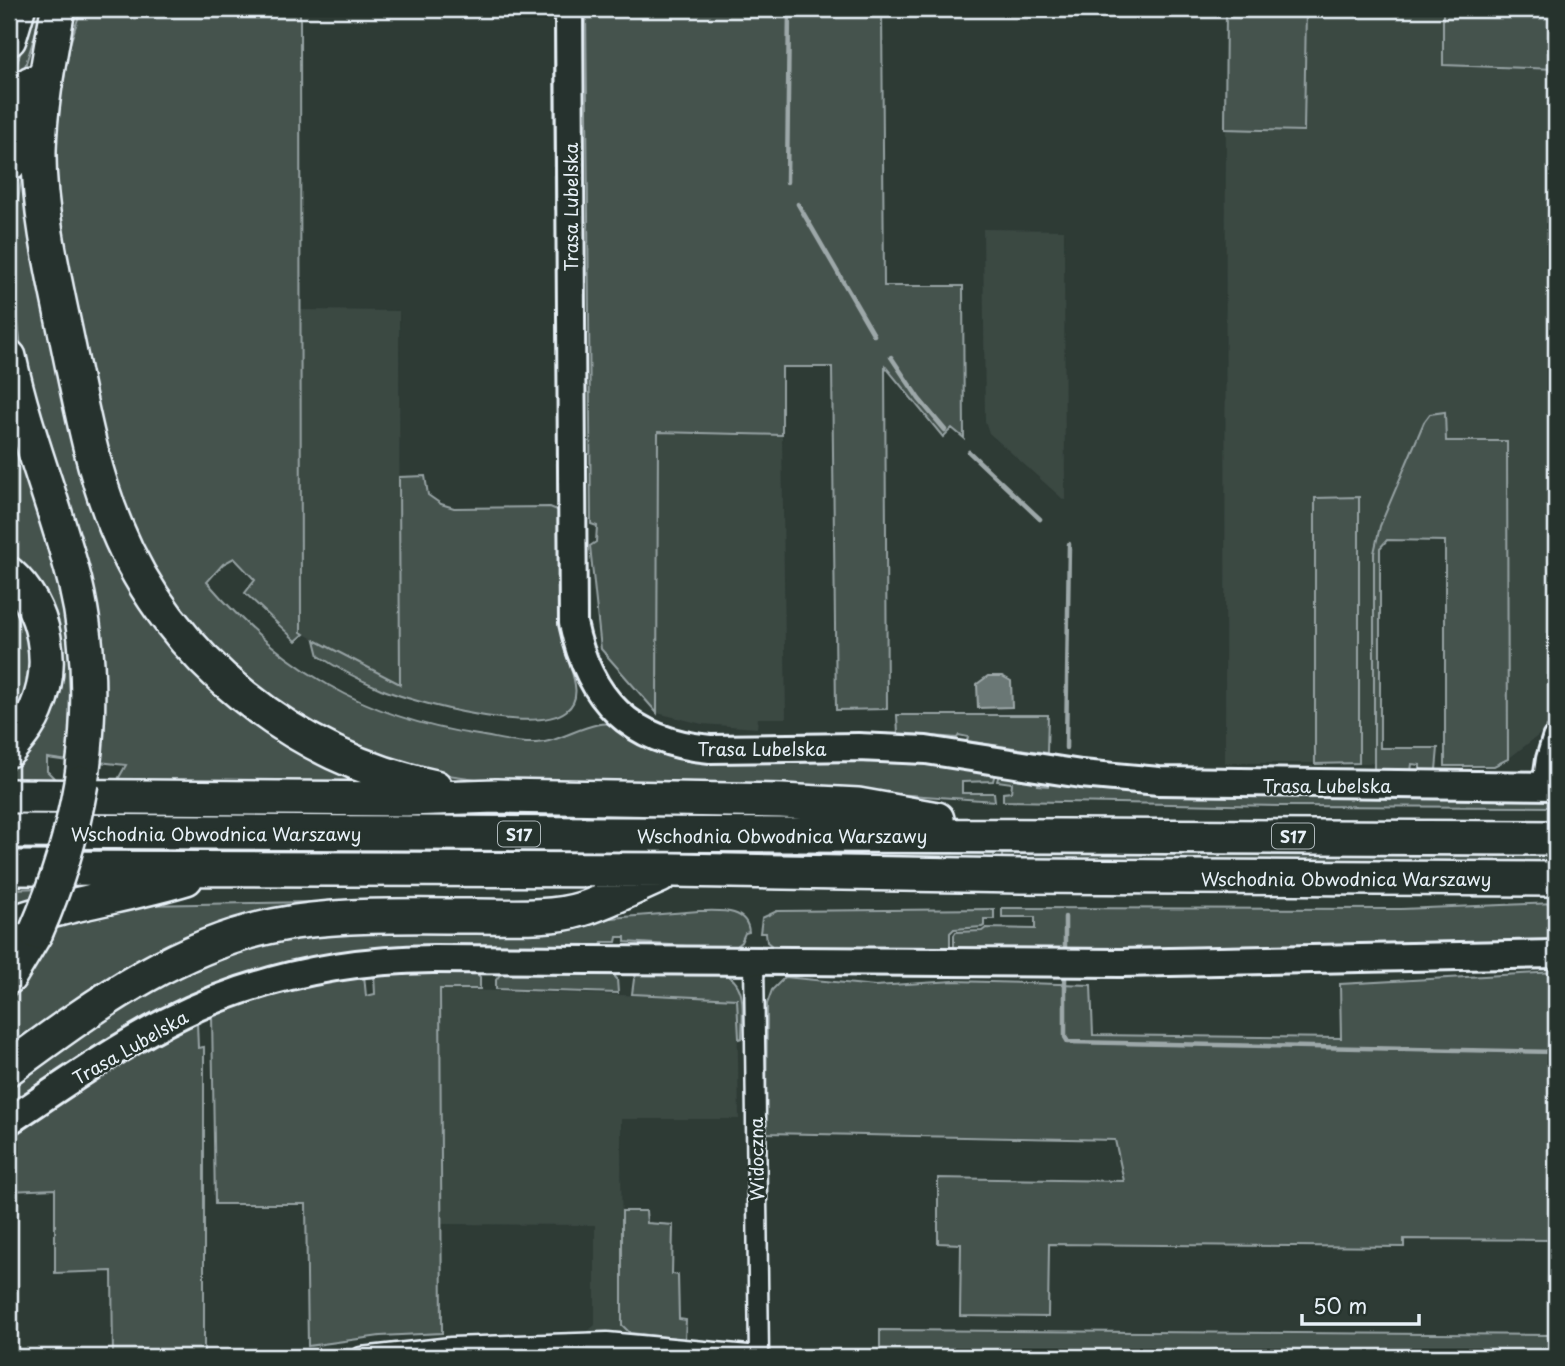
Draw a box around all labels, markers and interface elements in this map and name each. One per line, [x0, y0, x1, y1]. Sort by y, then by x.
street label: Trasa Lubelska [557, 142, 584, 272]
street label: Trasa Lubelska [697, 735, 827, 762]
street label: Trasa Lubelska [1262, 772, 1392, 799]
street label: Wschodnia Obwodnica Warszawy [71, 820, 361, 847]
road number: S17 [498, 821, 540, 846]
street label: Wschodnia Obwodnica Warszawy [637, 822, 927, 849]
road number: S17 [1272, 824, 1314, 848]
street label: Wschodnia Obwodnica Warszawy [1201, 865, 1491, 892]
street label: Trasa Lubelska [67, 1003, 193, 1091]
street label: Widoczna [742, 1116, 770, 1201]
scale bar [1302, 1282, 1420, 1326]
text: 50 m [1313, 1289, 1367, 1321]

